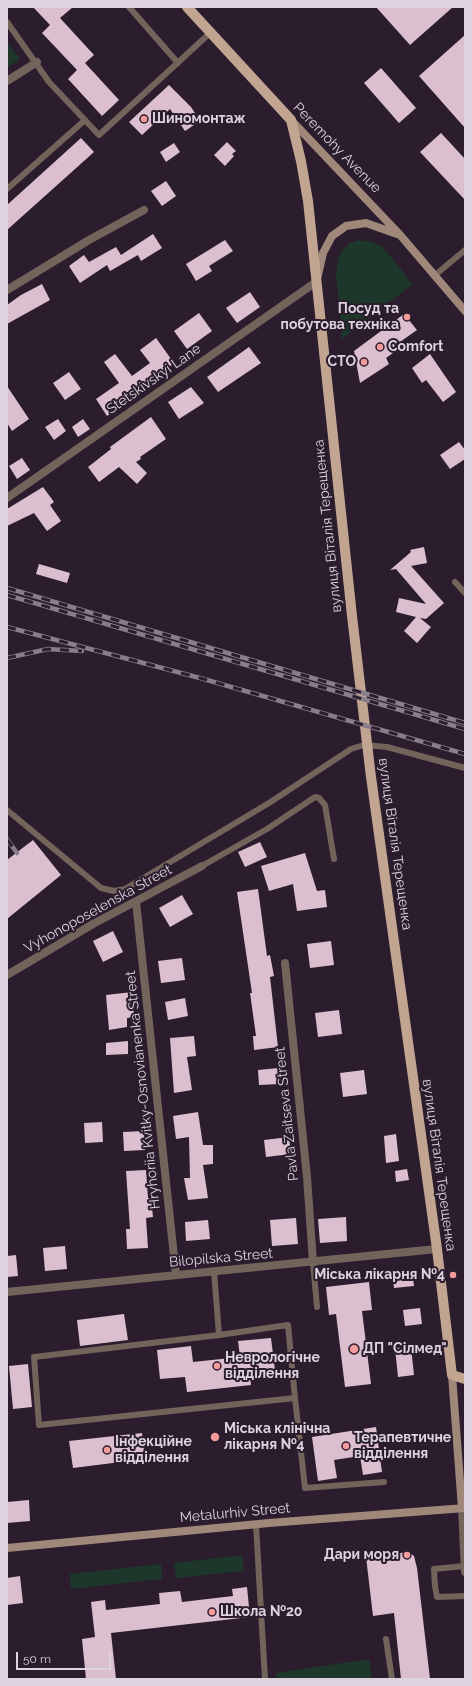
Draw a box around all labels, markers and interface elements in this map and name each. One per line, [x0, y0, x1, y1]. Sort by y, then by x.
street label: Peremohy Avenue [290, 99, 384, 197]
place label: Шиномонтаж [152, 111, 246, 127]
marker: Шиномонтаж [139, 114, 149, 124]
place label: Посуд та побутова техніка [281, 301, 399, 334]
marker: Посуд та побутова техніка [402, 312, 412, 322]
place label: Comfort [388, 339, 443, 355]
street label: Stetskivskyi Lane [104, 340, 204, 418]
marker: Comfort [375, 342, 385, 352]
place label: СТО [327, 354, 356, 370]
marker: СТО [359, 357, 369, 367]
street label: вулиця Віталія Терещенка [311, 439, 345, 613]
street label: вулиця Віталія Терещенка [375, 757, 415, 931]
street label: Vyhonoposelenska Street [21, 861, 175, 957]
street label: Hryhoriia Kvitky-Osnovianenka Street [122, 970, 164, 1210]
street label: Pavla Zaitseva Street [272, 1046, 302, 1182]
street label: вулиця Віталія Терещенка [419, 1078, 459, 1252]
street label: Bilopilska Street [168, 1245, 274, 1271]
place label: Міська лікарня №4 [314, 1267, 445, 1283]
marker: Міська лікарня №4 [448, 1270, 458, 1280]
place label: ДП "Сілмед" [363, 1341, 447, 1357]
marker: ДП "Сілмед" [348, 1343, 360, 1355]
place label: Неврологічне відділення [225, 1350, 320, 1382]
marker: Неврологічне відділення [212, 1361, 222, 1371]
place label: Міська клінічна лікарня №4 [224, 1421, 330, 1454]
place label: Терапевтичне відділення [354, 1430, 451, 1462]
marker: Міська клінічна лікарня №4 [209, 1431, 221, 1443]
place label: Інфекційне відділення [115, 1434, 192, 1466]
marker: Терапевтичне відділення [341, 1441, 351, 1451]
marker: Інфекційне відділення [102, 1445, 112, 1455]
street label: Metalurhiv Street [179, 1500, 291, 1526]
place label: Дари моря [324, 1547, 399, 1563]
marker: Дари моря [402, 1550, 412, 1560]
place label: Школа №20 [220, 1604, 302, 1620]
marker: Школа №20 [207, 1607, 217, 1617]
scale bar [18, 1644, 113, 1670]
text: 50 m [23, 1652, 51, 1666]

